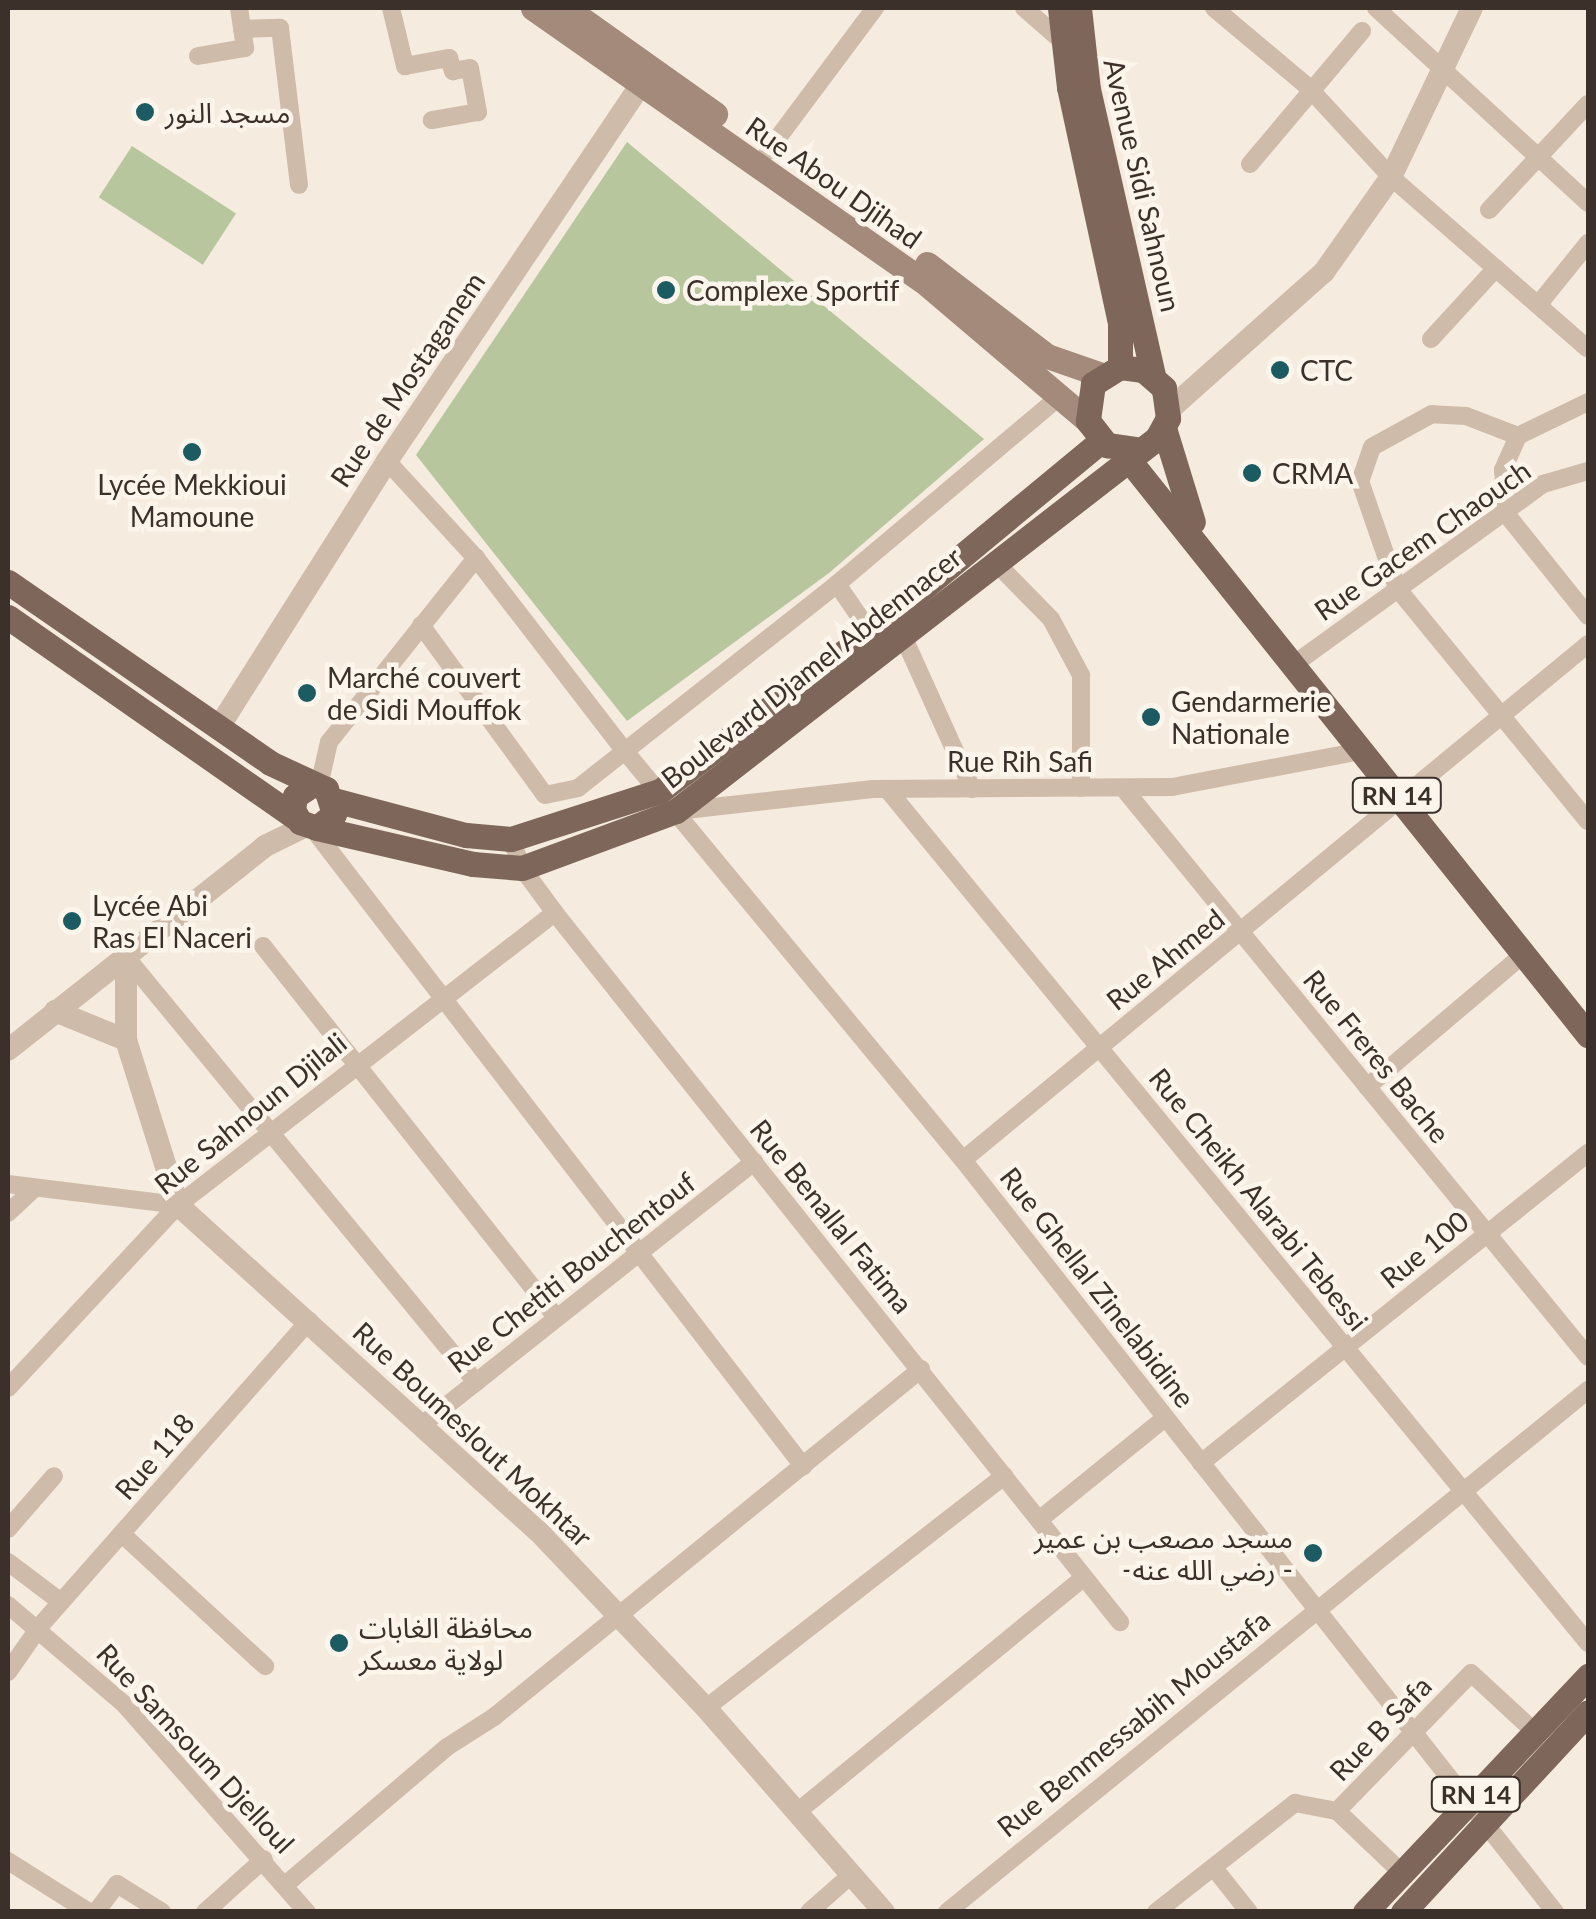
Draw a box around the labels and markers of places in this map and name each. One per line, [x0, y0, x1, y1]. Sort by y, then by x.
place label: مسجد النور [165, 95, 290, 129]
marker: مسجد النور [134, 101, 156, 123]
place label: Complexe Sportif [686, 273, 899, 307]
marker: Complexe Sportif [655, 279, 677, 301]
place label: CTC [1300, 353, 1353, 387]
marker: CTC [1269, 359, 1291, 381]
marker: Lycée Mekkioui Mamoune [181, 441, 203, 463]
place label: CRMA [1272, 456, 1353, 490]
marker: CRMA [1241, 462, 1263, 484]
place label: Lycée Mekkioui Mamoune [97, 467, 287, 533]
place label: Marché couvert de Sidi Mouffok [327, 660, 521, 726]
marker: Marché couvert de Sidi Mouffok [296, 682, 318, 704]
place label: Gendarmerie Nationale [1171, 684, 1331, 750]
marker: Gendarmerie Nationale [1140, 706, 1162, 728]
place label: Lycée Abi Ras El Naceri [92, 888, 252, 954]
marker: Lycée Abi Ras El Naceri [61, 910, 83, 932]
place label: مسجد مصعب بن عمير -رضي الله عنه - [1034, 1520, 1293, 1586]
marker: مسجد مصعب بن عمير -رضي الله عنه - [1302, 1542, 1324, 1564]
place label: محافظة الغابات لولاية معسكر [359, 1610, 533, 1676]
marker: محافظة الغابات لولاية معسكر [328, 1632, 350, 1654]

